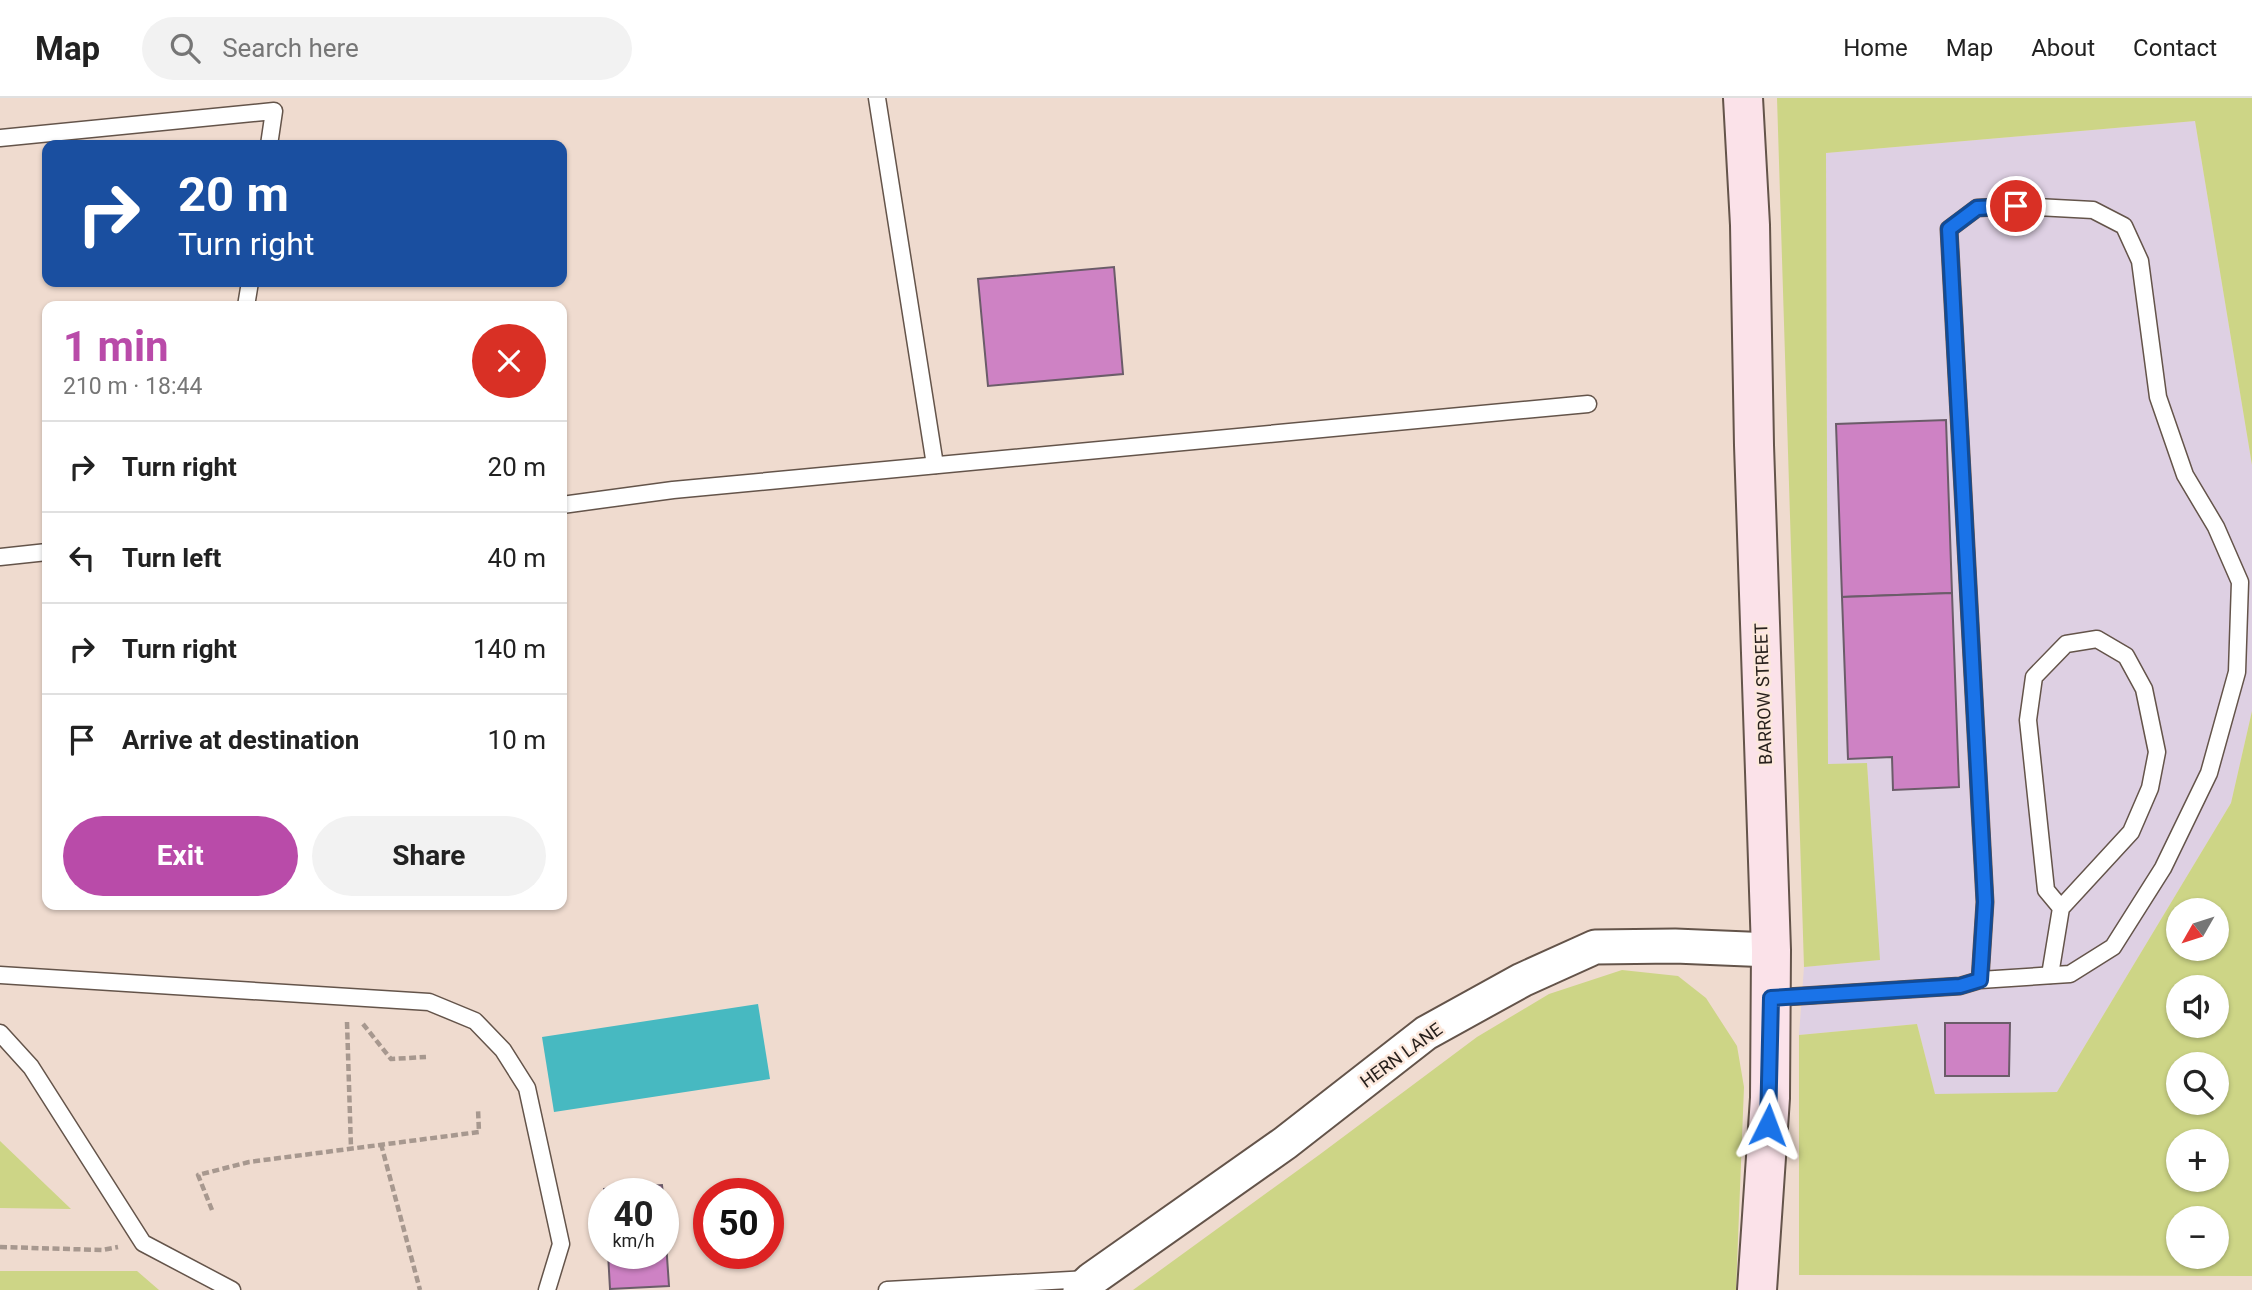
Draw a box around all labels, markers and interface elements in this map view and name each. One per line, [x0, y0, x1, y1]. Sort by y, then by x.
search box [142, 17, 632, 80]
text: Map [35, 29, 100, 68]
icon: search [166, 29, 204, 67]
text: Search here [222, 33, 359, 63]
text: Home [1843, 34, 1908, 62]
text: Map [1946, 34, 1993, 62]
text: About [2031, 34, 2095, 62]
text: Contact [2133, 34, 2217, 62]
text: 20 m [178, 166, 289, 223]
icon: right [63, 168, 154, 259]
pin [1986, 176, 2046, 236]
icon: arrive [1997, 187, 2035, 225]
text: Turn right [178, 225, 314, 263]
text: 1 min [63, 322, 169, 371]
button: close [472, 324, 546, 398]
text: 210 m · 18:44 [63, 373, 202, 400]
icon: right [63, 448, 101, 486]
text: Turn right [122, 452, 237, 482]
text: 20 m [488, 452, 546, 482]
icon: left [63, 539, 101, 577]
text: Turn left [122, 543, 221, 573]
text: 40 m [488, 543, 546, 573]
street label: BARROW STREET [1750, 622, 1776, 765]
icon: right [63, 630, 101, 668]
text: Turn right [122, 634, 237, 664]
text: 140 m [473, 634, 546, 664]
icon: arrive [63, 721, 101, 759]
text: Arrive at destination [122, 725, 359, 755]
text: 10 m [488, 725, 546, 755]
button: Exit [63, 816, 298, 896]
button: Share [312, 816, 546, 896]
north arrow [2166, 898, 2230, 961]
map controls [2166, 898, 2229, 1269]
button: sound [2166, 975, 2229, 1038]
street label: HERN LANE [1356, 1018, 1446, 1092]
button: search [2166, 1052, 2229, 1115]
position arrow [1731, 1088, 1805, 1162]
button: + [2166, 1129, 2229, 1192]
speed limit sign: 50 [693, 1178, 784, 1269]
text: 40 [613, 1194, 654, 1235]
button: − [2166, 1206, 2229, 1269]
text: km/h [612, 1230, 655, 1251]

